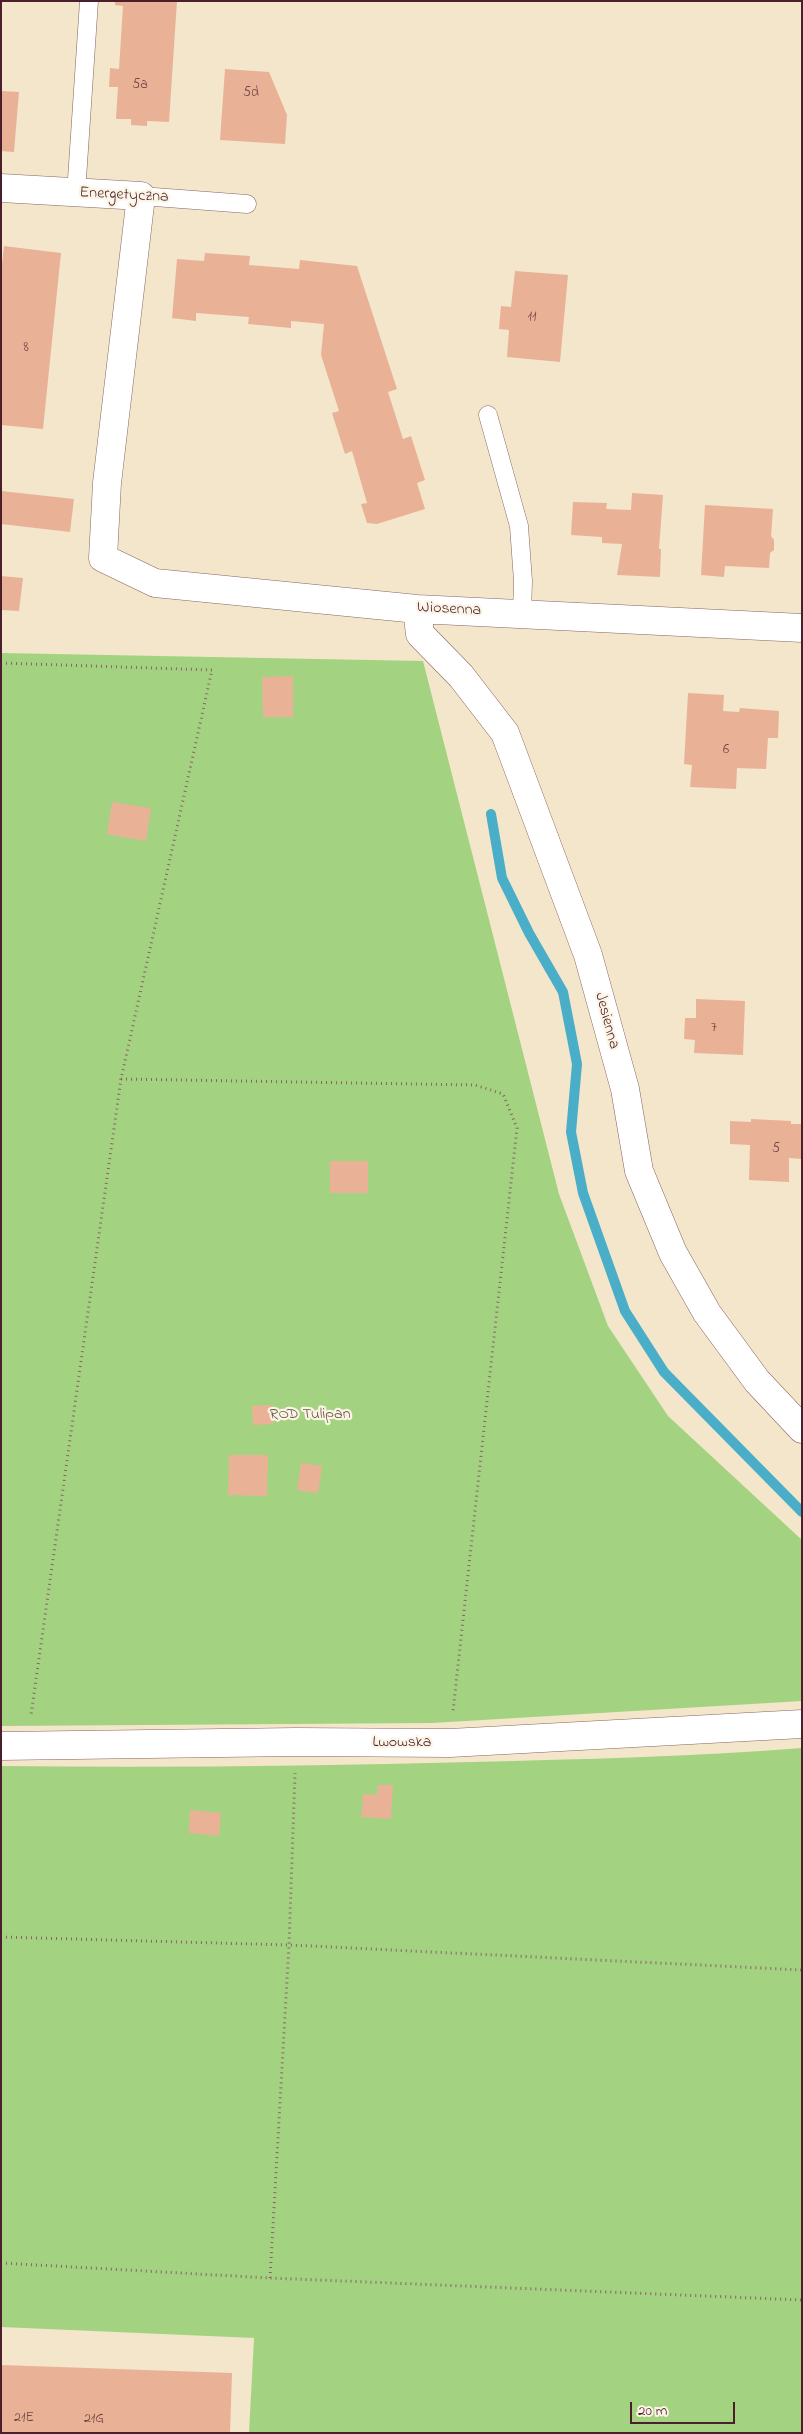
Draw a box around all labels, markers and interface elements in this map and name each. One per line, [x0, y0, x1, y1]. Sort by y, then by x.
house number: 5a [132, 78, 148, 94]
house number: 5d [243, 86, 259, 102]
street label: Energetyczna [79, 184, 169, 208]
house number: 11 [528, 310, 536, 326]
house number: 8 [23, 341, 29, 357]
street label: Wiosenna [416, 599, 482, 621]
house number: 6 [723, 743, 729, 759]
street label: Jesienna [589, 991, 623, 1051]
house number: 7 [711, 1021, 717, 1037]
house number: 5 [772, 1142, 780, 1158]
park label: ROD Tulipan [269, 1405, 351, 1425]
street label: Lwowska [373, 1733, 431, 1753]
scale bar [633, 2392, 738, 2424]
text: 20 m [638, 2400, 667, 2422]
house number: 21E [14, 2411, 34, 2427]
house number: 21G [84, 2412, 104, 2428]

